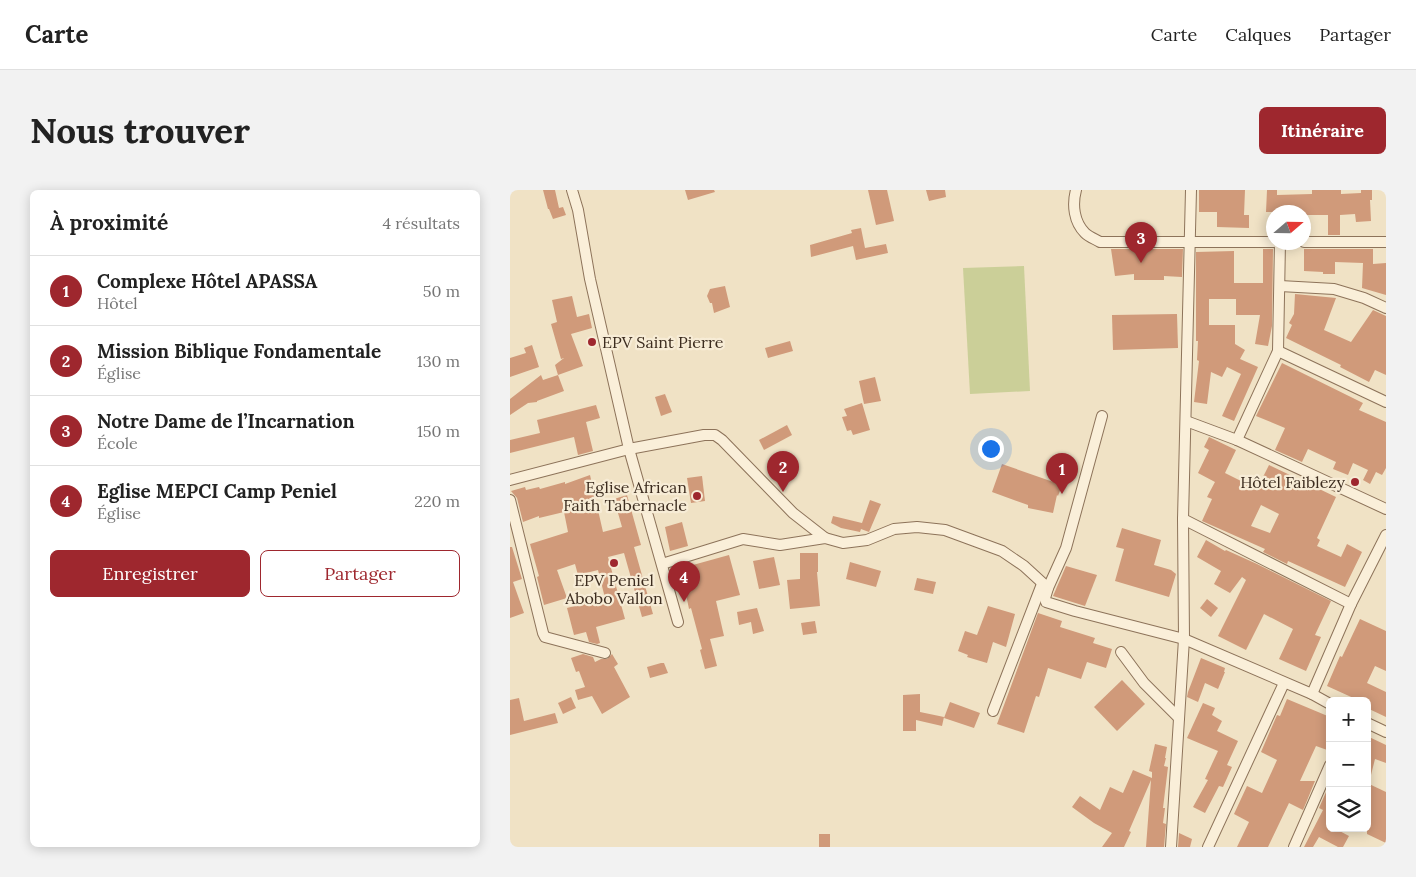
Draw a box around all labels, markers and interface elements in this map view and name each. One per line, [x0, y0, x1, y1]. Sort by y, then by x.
text: Carte [25, 19, 88, 50]
text: Carte [1151, 23, 1197, 46]
text: Calques [1225, 23, 1291, 46]
text: Partager [1319, 23, 1391, 46]
button: Itinéraire [1259, 107, 1386, 154]
text: Nous trouver [30, 108, 250, 153]
north arrow [1266, 205, 1311, 250]
text: À proximité [50, 209, 168, 236]
text: 4 résultats [382, 213, 460, 233]
pin: 3 [1125, 222, 1157, 263]
text: Complexe Hôtel APASSA [97, 269, 317, 293]
text: 1 [63, 281, 69, 301]
text: 50 m [423, 281, 460, 301]
text: Hôtel [97, 293, 138, 313]
place label: EPV Saint Pierre [602, 332, 724, 352]
marker: EPV Saint Pierre [586, 336, 598, 348]
text: Mission Biblique Fondamentale [97, 339, 381, 363]
text: 2 [62, 351, 70, 371]
text: 130 m [417, 351, 460, 371]
text: Église [97, 363, 141, 383]
text: Notre Dame de l’Incarnation [97, 409, 355, 433]
text: 3 [62, 421, 70, 441]
text: 150 m [417, 421, 460, 441]
text: École [97, 433, 138, 453]
your location [978, 436, 1004, 462]
pin: 2 [767, 451, 799, 492]
pin: 1 [1046, 453, 1078, 494]
place label: Hôtel Faiblezy [1240, 472, 1346, 492]
marker: Hôtel Faiblezy [1349, 476, 1361, 488]
place label: Eglise African Faith Tabernacle [563, 477, 687, 515]
text: Eglise MEPCI Camp Peniel [97, 479, 337, 503]
marker: Eglise African Faith Tabernacle [691, 490, 703, 502]
text: 4 [62, 491, 70, 511]
text: 220 m [414, 491, 460, 511]
text: Église [97, 503, 141, 523]
button: Enregistrer [50, 550, 250, 597]
button: Partager [260, 550, 460, 597]
marker: EPV Peniel Abobo Vallon [608, 557, 620, 569]
pin: 4 [668, 561, 700, 602]
place label: EPV Peniel Abobo Vallon [564, 570, 663, 608]
map controls [1326, 697, 1371, 832]
button: + [1326, 697, 1371, 742]
button: − [1326, 742, 1371, 787]
button: layers [1326, 787, 1371, 832]

